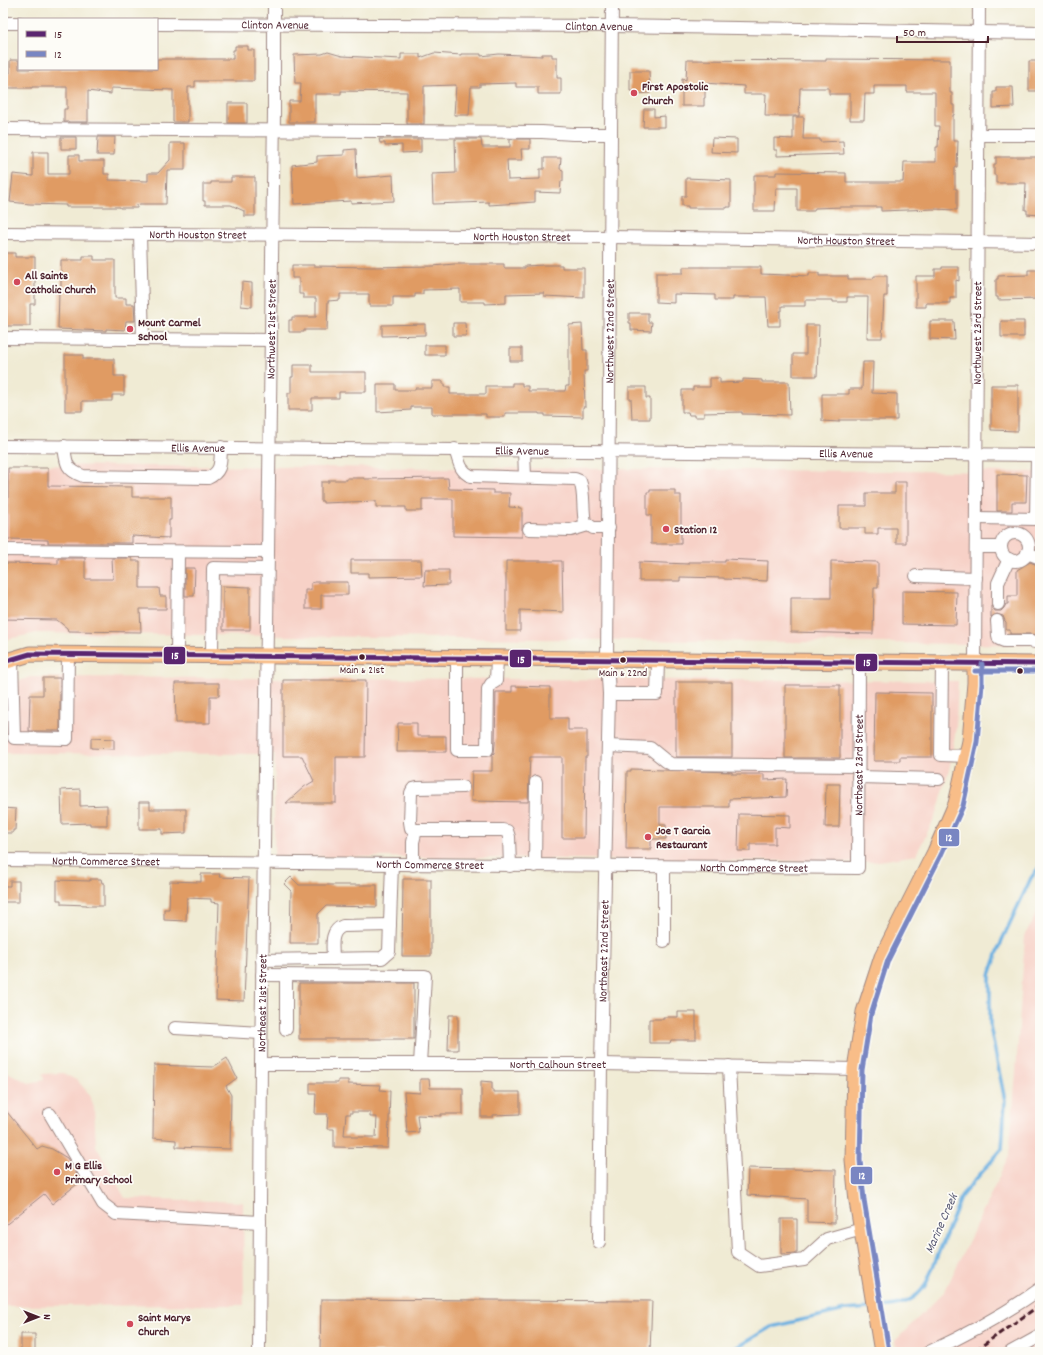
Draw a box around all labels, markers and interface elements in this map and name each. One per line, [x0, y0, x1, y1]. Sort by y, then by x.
street label: Clinton Avenue [241, 17, 309, 35]
legend [18, 18, 158, 70]
scale bar [897, 18, 988, 44]
street label: Clinton Avenue [565, 19, 633, 36]
text: 50 m [903, 25, 926, 42]
text: 15 [54, 27, 62, 44]
text: 12 [54, 47, 62, 64]
place label: First Apostolic Church [642, 79, 709, 110]
marker: First Apostolic Church [629, 88, 639, 98]
street label: North Houston Street [149, 227, 247, 245]
street label: North Houston Street [473, 229, 571, 247]
street label: North Houston Street [797, 233, 895, 251]
place label: All Saints Catholic Church [25, 268, 96, 299]
marker: All Saints Catholic Church [12, 277, 22, 287]
street label: Northwest 21st Street [263, 278, 282, 379]
street label: Northwest 22nd Street [602, 278, 620, 384]
street label: Northwest 23rd Street [970, 281, 987, 385]
place label: Mount Carmel School [138, 315, 201, 346]
marker: Mount Carmel School [125, 324, 135, 334]
street label: Ellis Avenue [171, 440, 225, 458]
street label: Ellis Avenue [495, 443, 549, 461]
street label: Ellis Avenue [819, 446, 873, 464]
place label: Station 12 [674, 522, 717, 539]
marker: Station 12 [661, 524, 671, 534]
line badge: 15 [163, 646, 186, 665]
text: 15 [171, 649, 179, 665]
line badge: 15 [509, 649, 532, 668]
marker: Main & 21st [357, 652, 367, 662]
text: 15 [517, 653, 525, 669]
line badge: 15 [855, 653, 878, 672]
marker: Main & 22nd [618, 655, 628, 665]
text: 15 [863, 656, 871, 672]
place label: Main & 21st [340, 663, 384, 679]
place label: Main & 22nd [599, 666, 647, 682]
unlabelled marker [1015, 666, 1025, 676]
street label: Northeast 23rd Street [851, 714, 869, 816]
place label: Joe T Garcia Restaurant [656, 823, 711, 854]
line badge: 12 [938, 828, 960, 847]
text: 12 [945, 831, 953, 847]
marker: Joe T Garcia Restaurant [643, 832, 653, 842]
street label: North Commerce Street [52, 853, 161, 871]
street label: North Commerce Street [376, 857, 485, 875]
street label: North Commerce Street [700, 860, 809, 878]
street label: Northeast 22nd Street [595, 899, 615, 1002]
street label: Northeast 21st Street [254, 953, 273, 1052]
street label: North Calhoun Street [510, 1057, 607, 1074]
place label: M G Ellis Primary School [65, 1158, 132, 1189]
line badge: 12 [850, 1166, 873, 1185]
marker: M G Ellis Primary School [52, 1167, 62, 1177]
text: 12 [858, 1169, 866, 1185]
water label: Marine Creek [921, 1190, 965, 1257]
north arrow [18, 1297, 58, 1337]
place label: Saint Marys Church [138, 1310, 191, 1341]
text: N [38, 1314, 54, 1320]
marker: Saint Marys Church [125, 1319, 135, 1329]

